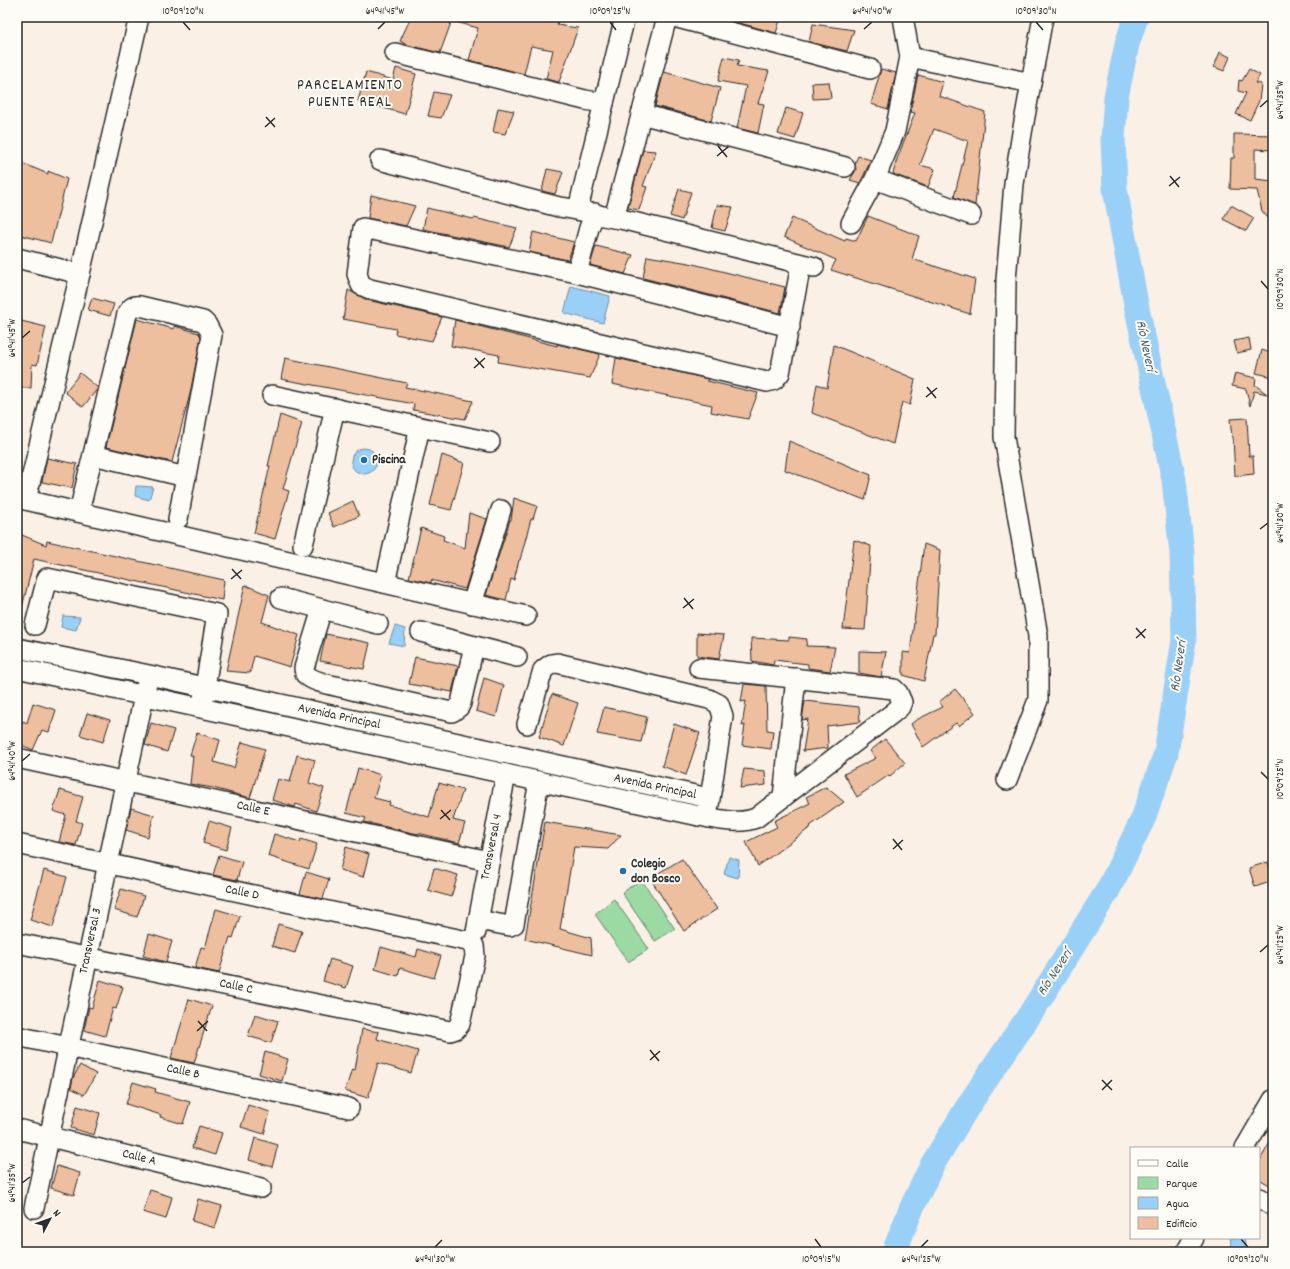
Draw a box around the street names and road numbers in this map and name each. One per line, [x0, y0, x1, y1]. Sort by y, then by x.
street label: Avenida Principal [296, 699, 382, 735]
street label: Avenida Principal [612, 769, 698, 805]
street label: Calle E [235, 796, 271, 822]
street label: Transversal 4 [476, 812, 508, 882]
street label: Calle D [223, 880, 261, 906]
street label: Transversal 3 [75, 906, 107, 976]
street label: Calle C [217, 974, 255, 1000]
street label: Calle B [165, 1059, 201, 1085]
street label: Calle A [120, 1145, 158, 1171]

